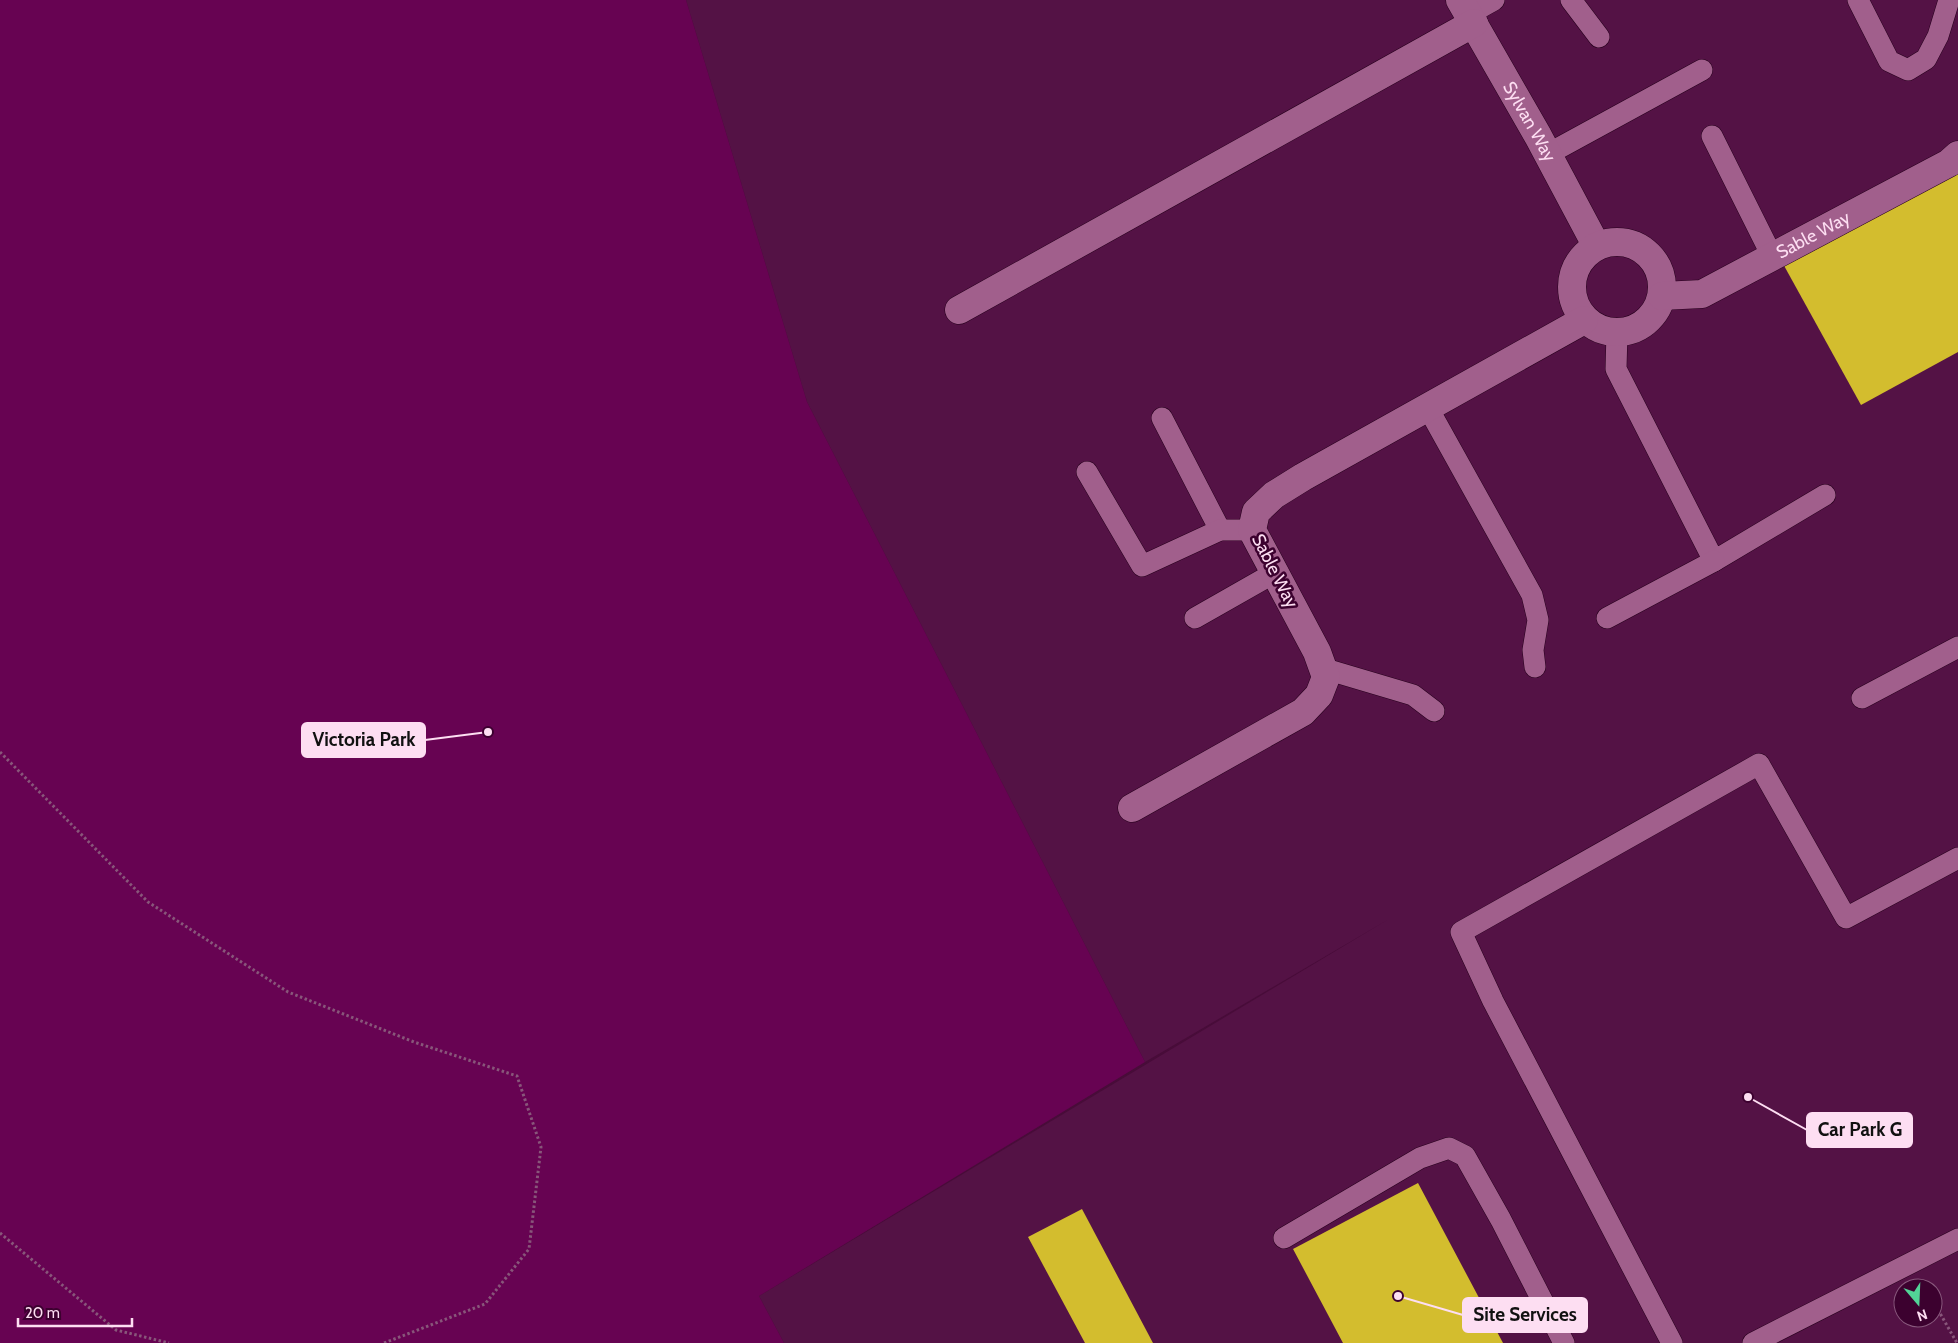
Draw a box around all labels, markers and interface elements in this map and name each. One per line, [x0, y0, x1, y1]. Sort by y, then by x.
street label: Sylvan Way [1498, 78, 1561, 165]
street label: Sable Way [1773, 206, 1854, 264]
street label: Sable Way [1247, 530, 1303, 612]
callout: Victoria Park [302, 723, 425, 757]
text: Victoria Park [313, 728, 416, 751]
callout: Car Park G [1807, 1113, 1912, 1147]
text: Car Park G [1818, 1118, 1902, 1141]
north arrow [1893, 1278, 1943, 1328]
scale bar [18, 1296, 131, 1328]
callout: Site Services [1463, 1298, 1587, 1332]
text: Site Services [1473, 1303, 1577, 1326]
text: 20 m [25, 1304, 60, 1322]
text: N [1915, 1305, 1930, 1325]

